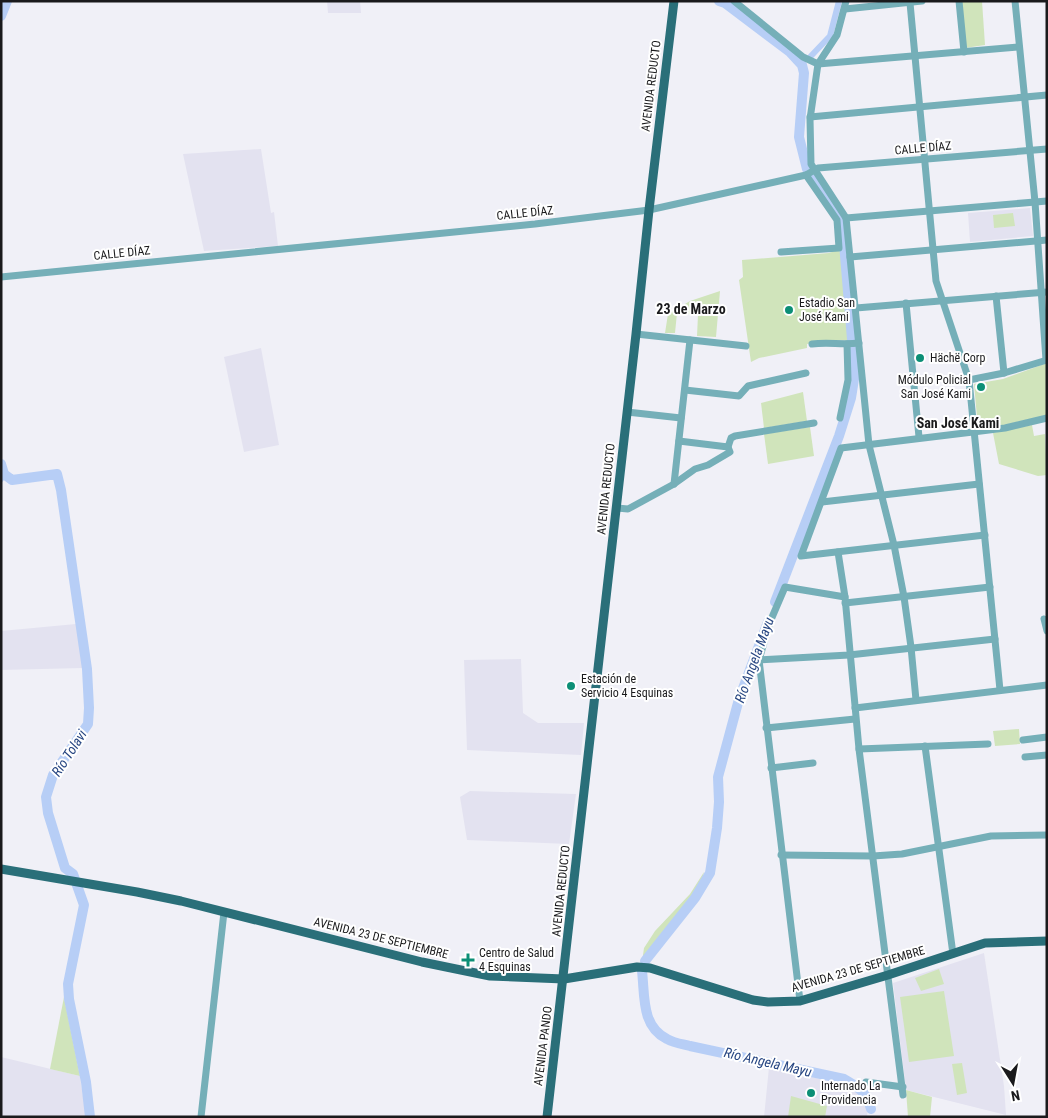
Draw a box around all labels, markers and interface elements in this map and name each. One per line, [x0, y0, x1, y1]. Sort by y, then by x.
street label: AVENIDA REDUCTO [638, 40, 664, 132]
street label: CALLE DÍAZ [894, 138, 952, 157]
street label: CALLE DÍAZ [496, 202, 554, 223]
street label: CALLE DÍAZ [93, 242, 151, 263]
place label: Estadio San José Kami [799, 296, 855, 324]
district label: 23 de Marzo [656, 301, 726, 317]
marker: Estadio San José Kami [783, 304, 795, 316]
place label: Hächë Corp [930, 351, 985, 365]
marker: Hächë Corp [914, 352, 926, 364]
place label: Módulo Policial San José Kami [898, 373, 971, 401]
marker: Módulo Policial San José Kami [975, 381, 987, 393]
district label: San José Kami [917, 415, 999, 431]
street label: AVENIDA REDUCTO [594, 443, 618, 535]
water label: Río Angela Mayu [731, 615, 777, 705]
place label: Estación de Servicio 4 Esquinas [581, 672, 673, 700]
marker: Estación de Servicio 4 Esquinas [565, 680, 577, 692]
water label: Río Tolavi [48, 726, 90, 779]
street label: AVENIDA REDUCTO [549, 845, 573, 937]
street label: AVENIDA 23 DE SEPTIEMBRE [312, 915, 450, 962]
street label: AVENIDA 23 DE SEPTIEMBRE [790, 943, 926, 995]
place label: Centro de Salud 4 Esquinas [479, 946, 554, 974]
marker: Centro de Salud 4 Esquinas [461, 953, 475, 967]
street label: AVENIDA PANDO [531, 1005, 555, 1087]
water label: Río Angela Mayu [723, 1044, 814, 1080]
north arrow [988, 1058, 1038, 1108]
place label: Internado La Providencia [821, 1079, 881, 1107]
marker: Internado La Providencia [805, 1087, 817, 1099]
text: N [1010, 1087, 1021, 1104]

